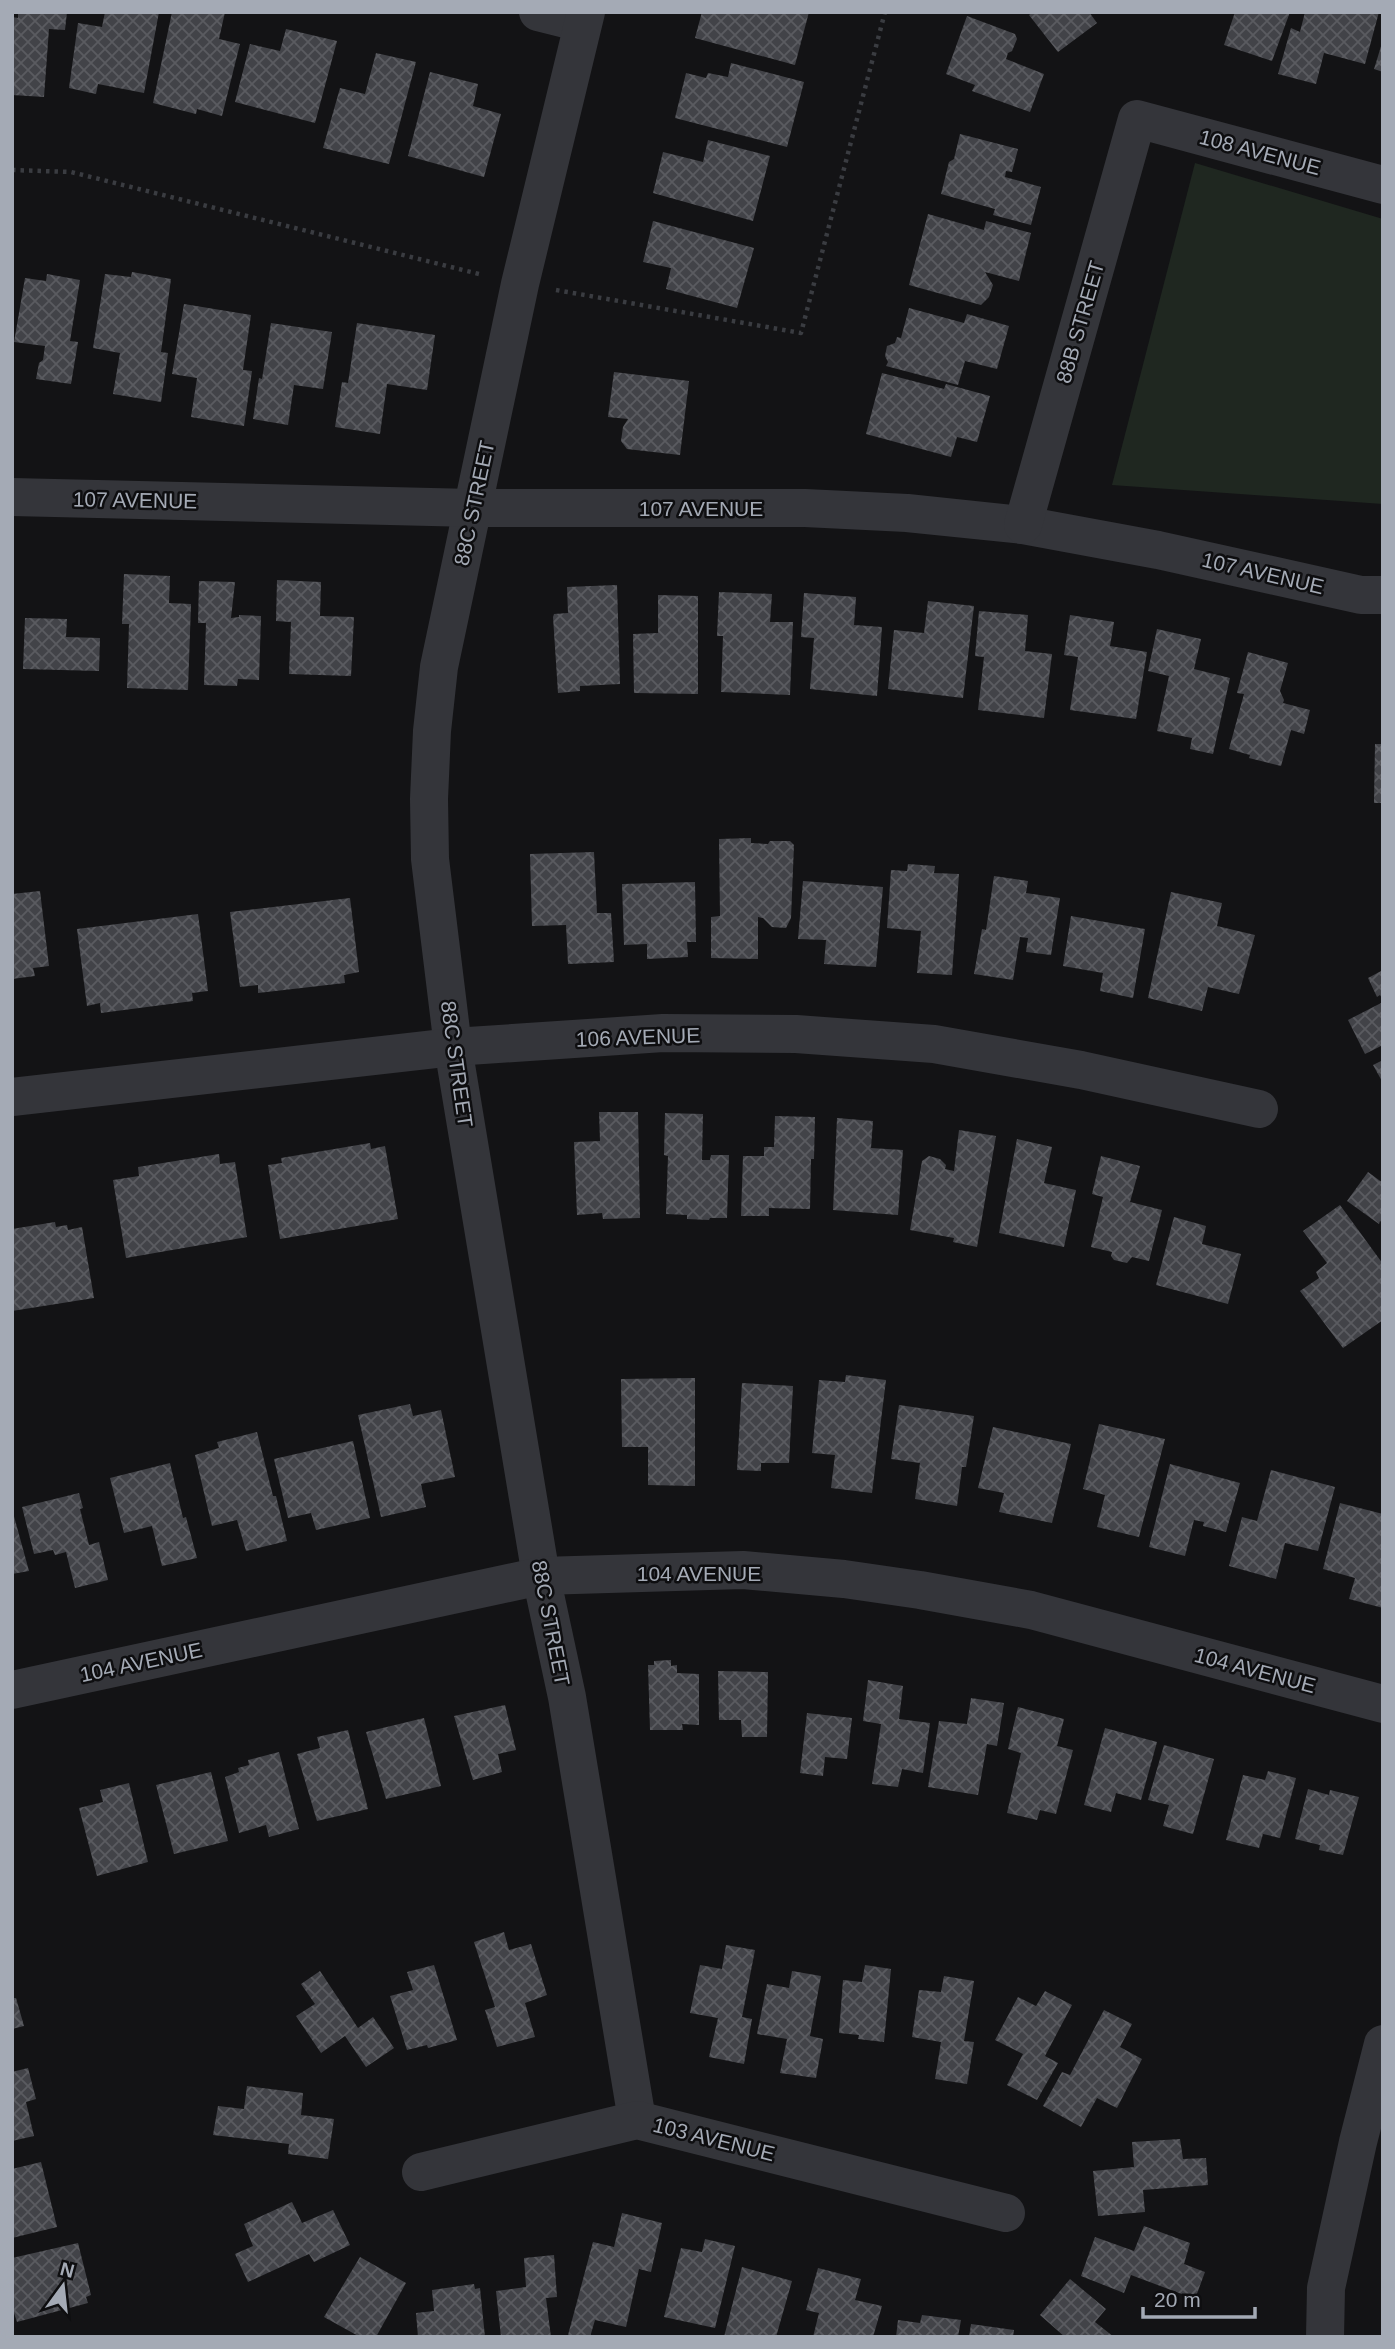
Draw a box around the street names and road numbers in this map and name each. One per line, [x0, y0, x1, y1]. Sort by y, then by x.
street label: 108 AVENUE [1197, 125, 1323, 179]
street label: 88B STREET [1052, 258, 1108, 386]
street label: 88C STREET [450, 438, 499, 568]
street label: 107 AVENUE [73, 487, 197, 513]
street label: 107 AVENUE [639, 497, 763, 520]
street label: 107 AVENUE [1200, 548, 1326, 598]
street label: 88C STREET [437, 999, 477, 1129]
street label: 106 AVENUE [575, 1023, 701, 1051]
street label: 88C STREET [528, 1558, 574, 1688]
street label: 104 AVENUE [637, 1562, 761, 1585]
street label: 104 AVENUE [78, 1638, 204, 1686]
street label: 104 AVENUE [1192, 1643, 1318, 1697]
street label: 103 AVENUE [651, 2113, 777, 2165]

